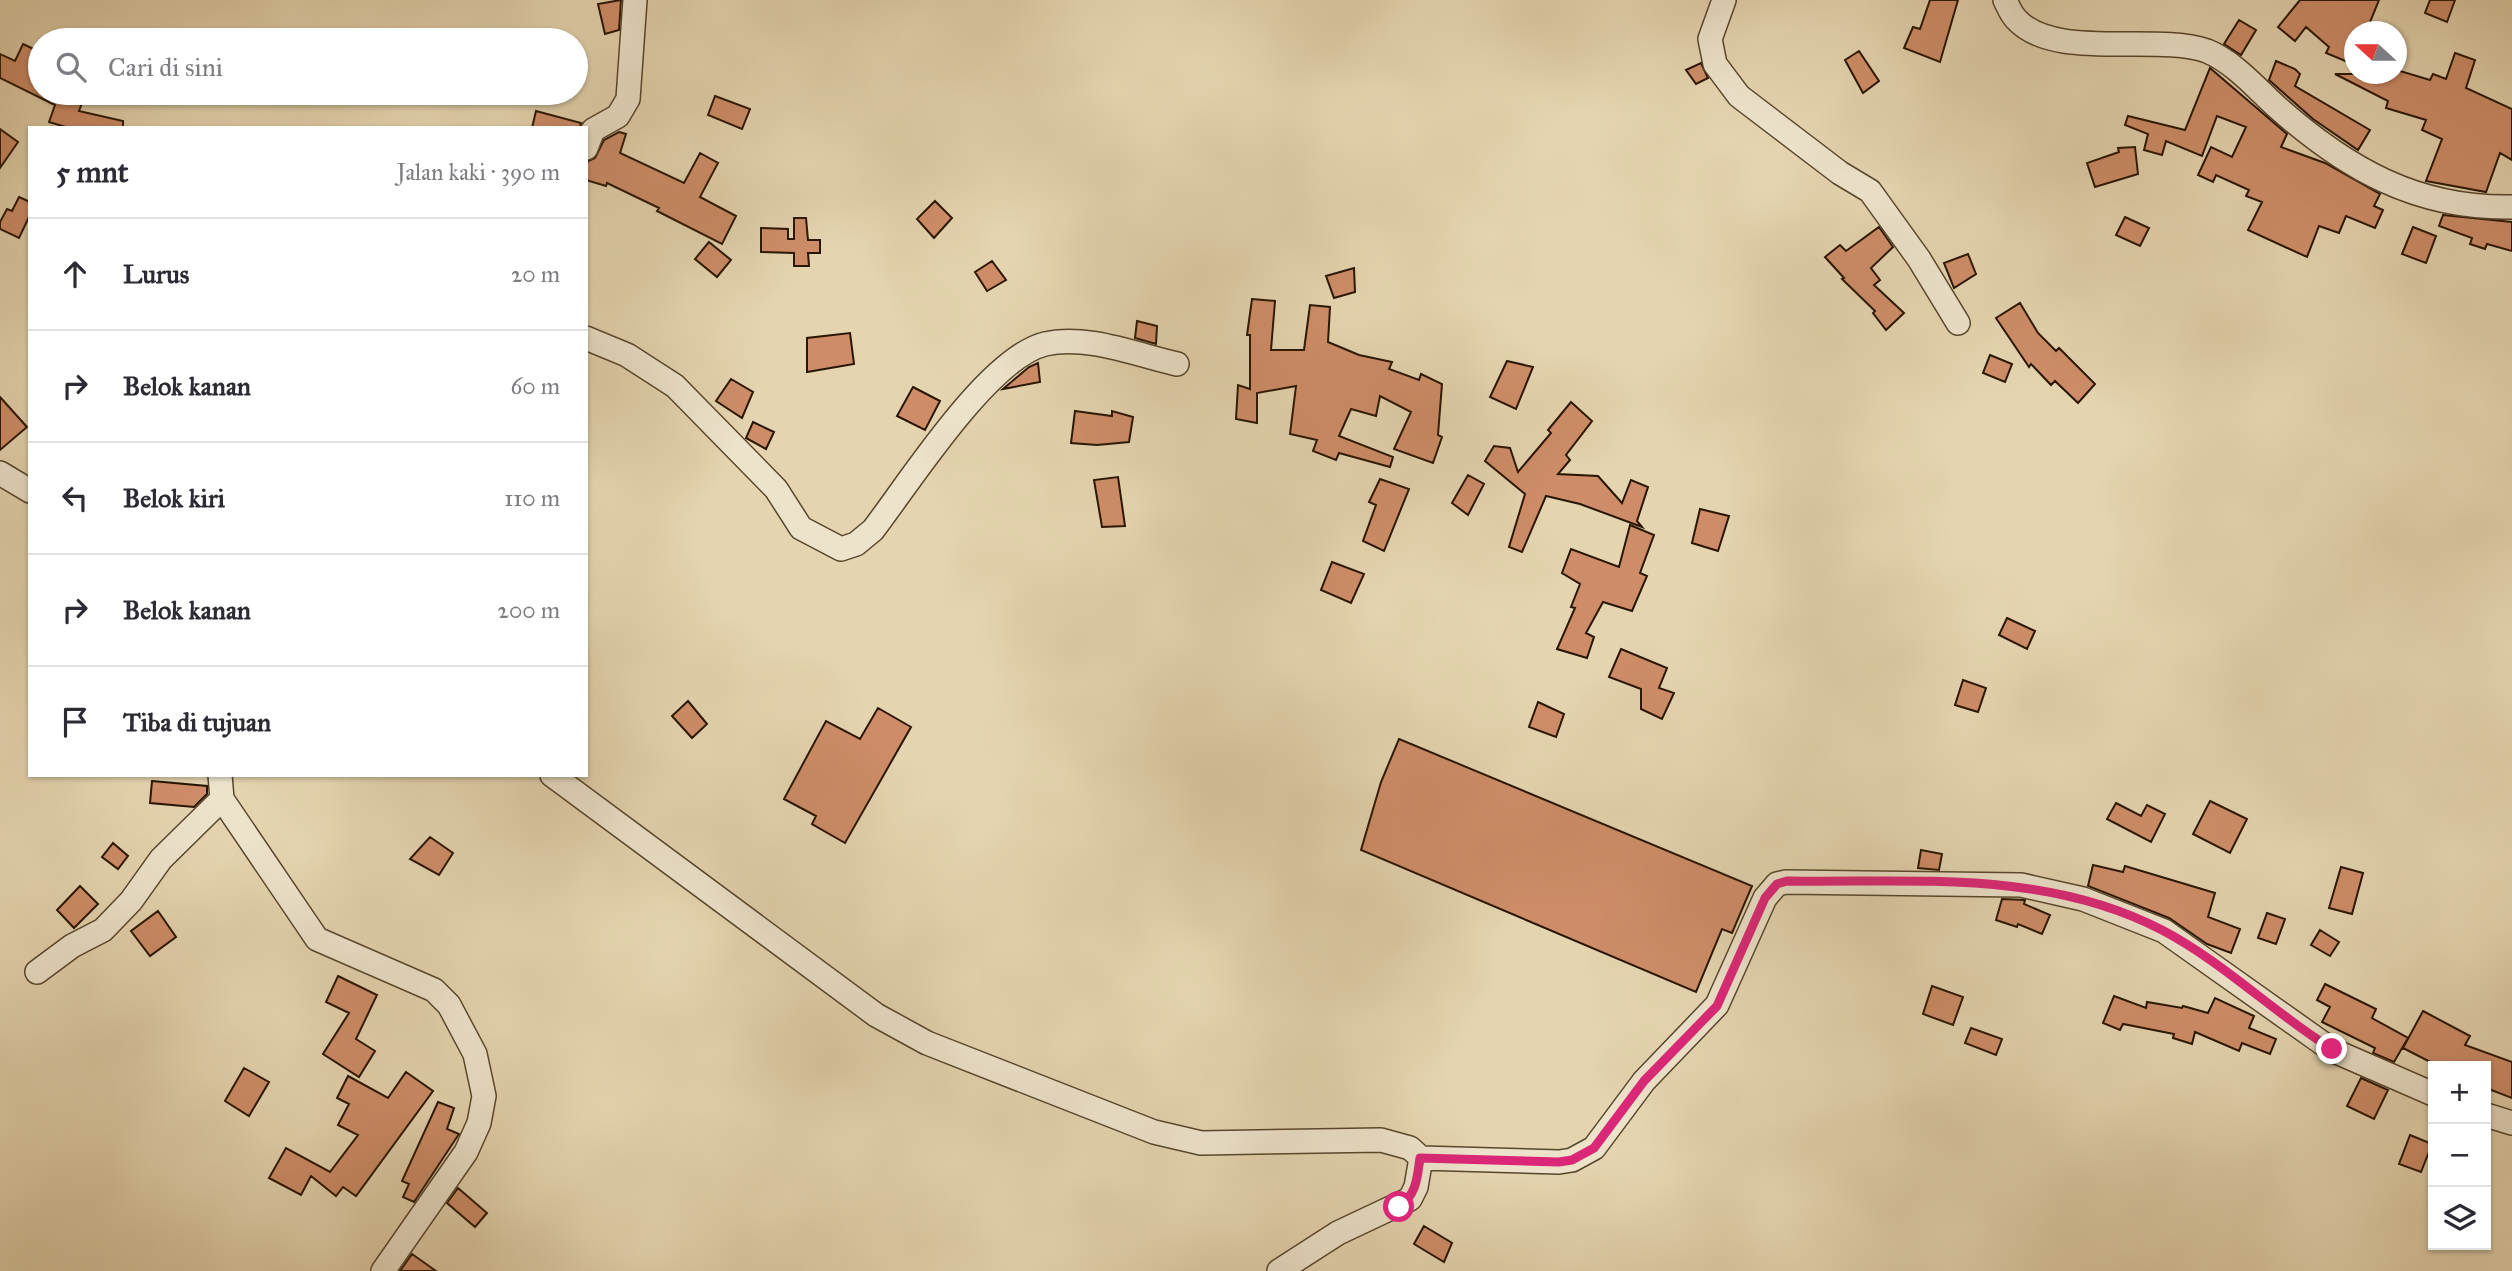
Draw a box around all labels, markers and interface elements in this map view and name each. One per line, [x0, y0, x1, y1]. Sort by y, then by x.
north arrow [2344, 21, 2407, 84]
search box [28, 28, 588, 105]
icon: search [52, 48, 90, 86]
text: Cari di sini [108, 51, 223, 83]
text: 5 mnt [56, 154, 128, 190]
text: Jalan kaki · 390 m [397, 158, 560, 186]
icon: ahead [56, 255, 94, 293]
text: Lurus [123, 258, 189, 290]
text: 20 m [511, 260, 560, 288]
icon: right [56, 367, 94, 405]
text: Belok kanan [123, 370, 251, 402]
text: 60 m [511, 372, 560, 400]
icon: left [56, 479, 94, 517]
text: Belok kiri [123, 482, 225, 514]
text: 110 m [504, 484, 560, 512]
icon: right [56, 591, 94, 629]
text: Belok kanan [123, 594, 251, 626]
text: 200 m [498, 596, 560, 624]
icon: arrive [56, 703, 94, 741]
text: Tiba di tujuan [123, 706, 271, 738]
route end [2316, 1033, 2347, 1064]
map controls [2428, 1061, 2491, 1250]
button: + [2428, 1061, 2491, 1124]
button: − [2428, 1124, 2491, 1187]
button: layers [2428, 1187, 2491, 1250]
route start [1383, 1191, 1414, 1222]

